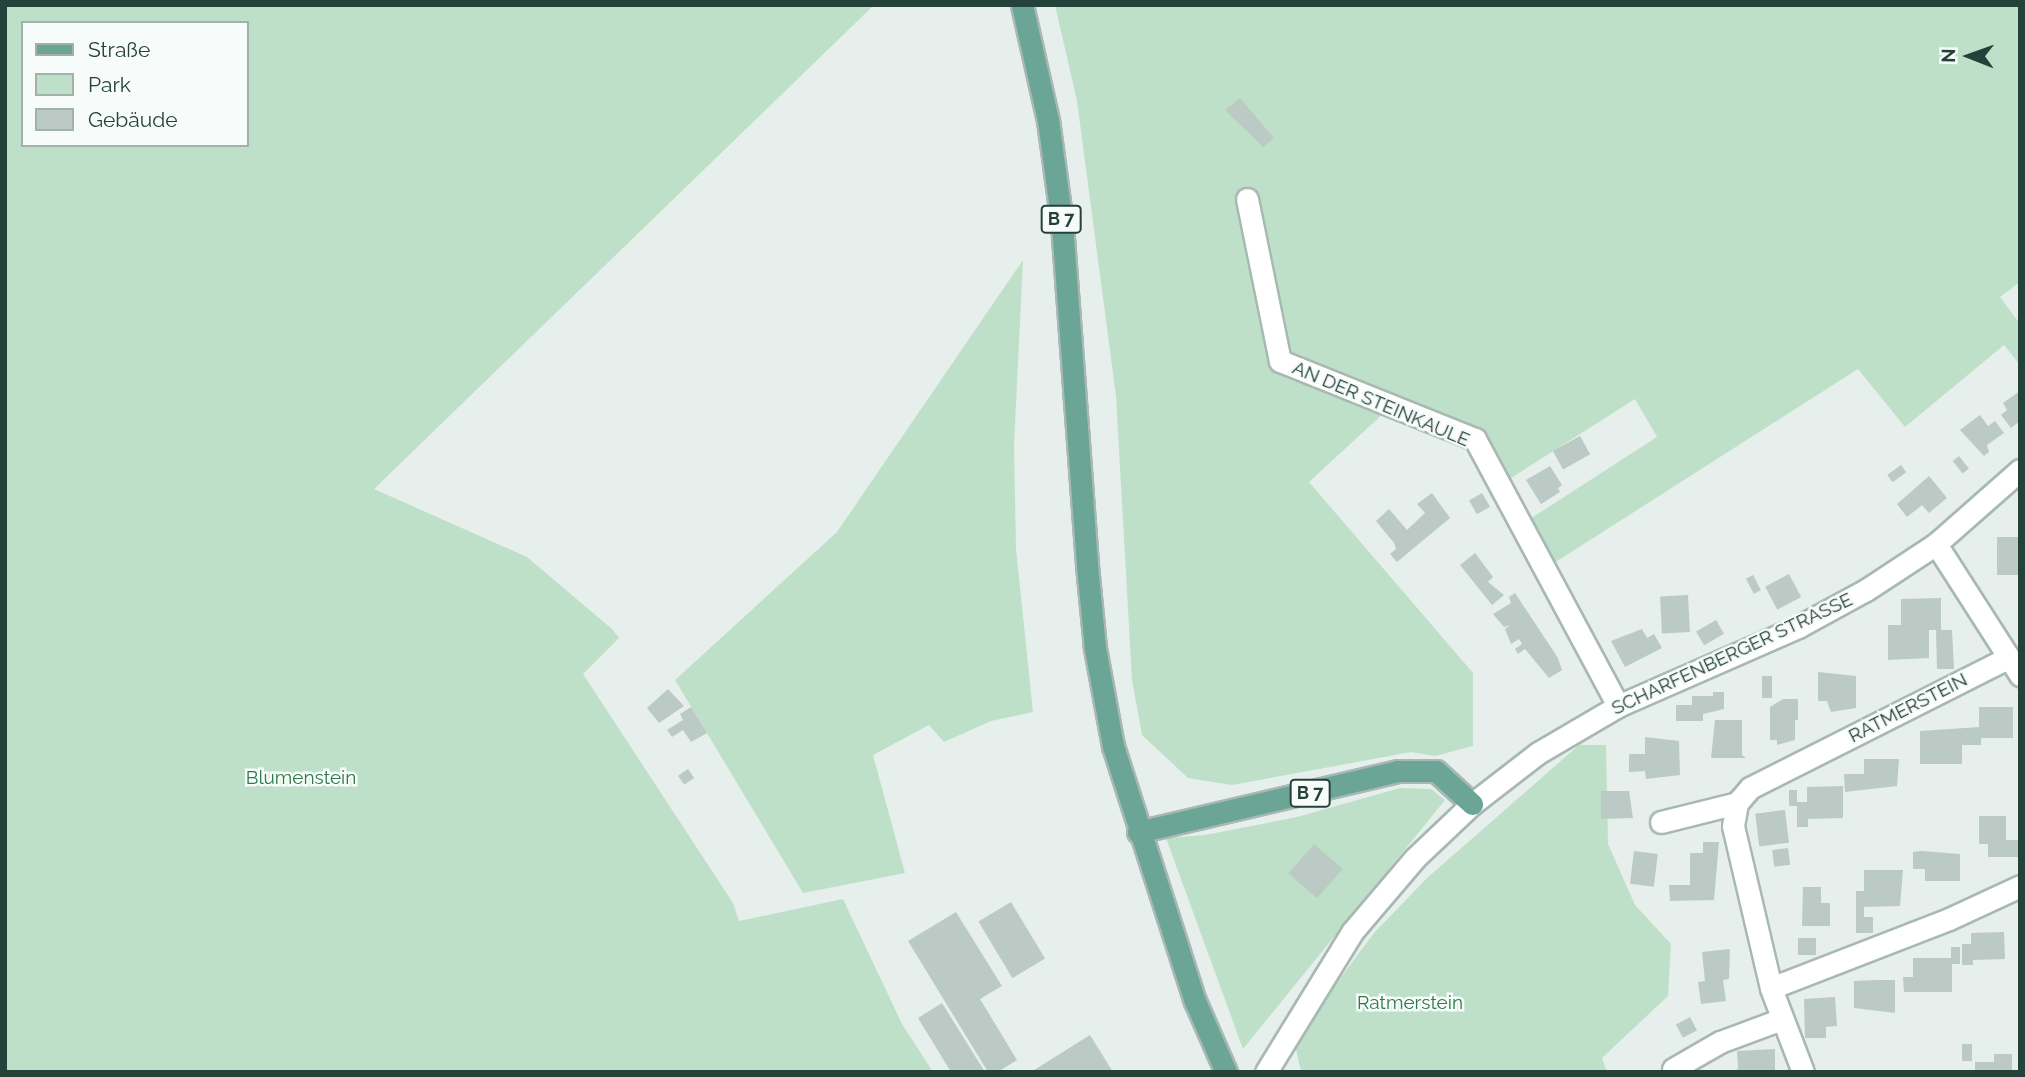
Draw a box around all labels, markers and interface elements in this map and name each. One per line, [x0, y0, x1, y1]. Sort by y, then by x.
legend [21, 21, 248, 147]
north arrow [1934, 21, 2004, 91]
text: Straße [88, 37, 150, 62]
text: N [1937, 48, 1959, 63]
text: Park [88, 72, 131, 97]
text: Gebäude [88, 107, 178, 132]
road number: B 7 [1040, 204, 1082, 233]
street label: AN DER STEINKAULE [1289, 356, 1473, 452]
street label: SCHARFENBERGER STRASSE [1608, 588, 1856, 720]
street label: RATMERSTEIN [1845, 668, 1971, 748]
park label: Blumenstein [246, 767, 356, 789]
road number: B 7 [1289, 778, 1331, 808]
park label: Ratmerstein [1357, 992, 1463, 1014]

